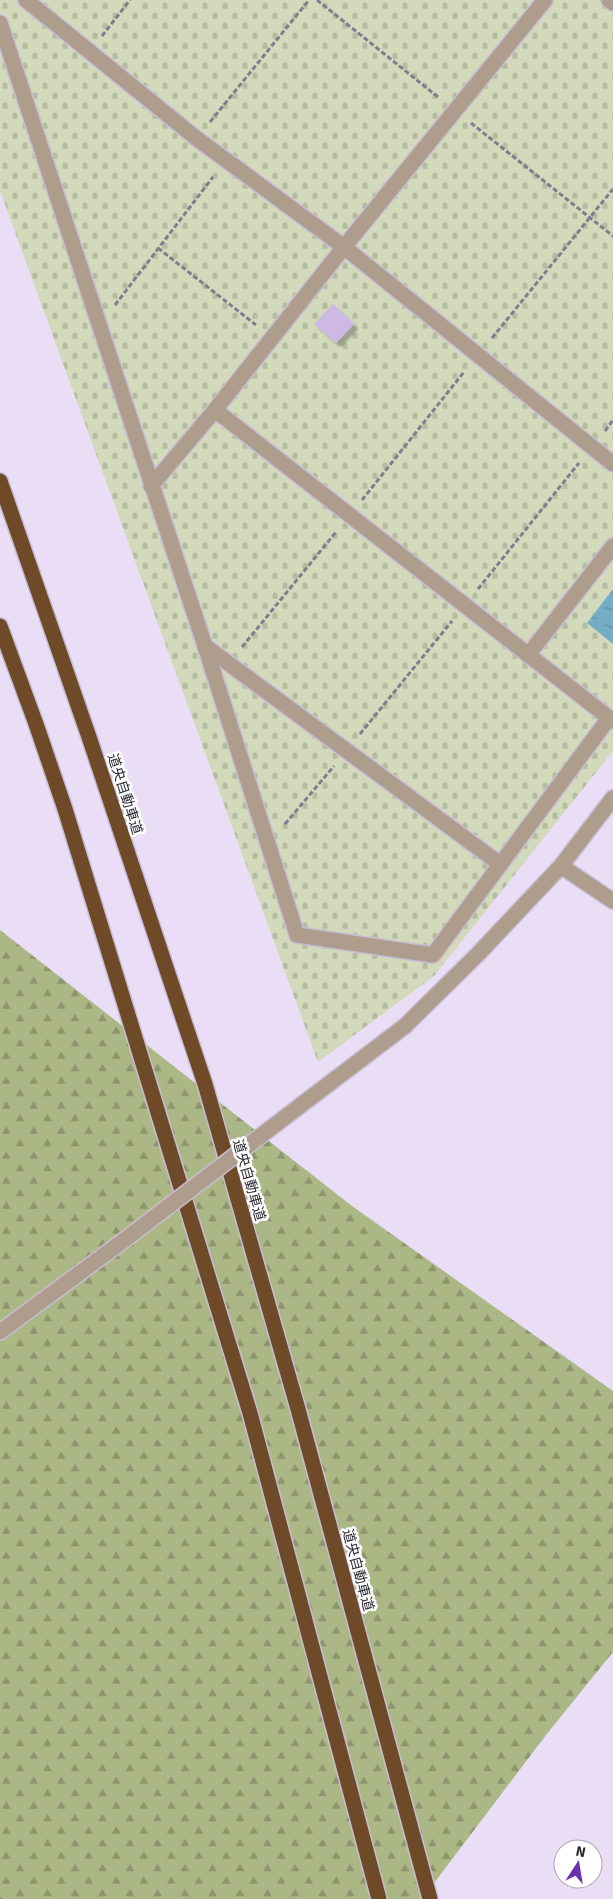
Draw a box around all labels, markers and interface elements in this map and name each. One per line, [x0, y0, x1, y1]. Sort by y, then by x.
street label: 道央自動車道 [104, 751, 146, 837]
street label: 道央自動車道 [229, 1137, 269, 1223]
street label: 道央自動車道 [339, 1527, 377, 1613]
north arrow [553, 1839, 603, 1889]
text: N [574, 1842, 587, 1861]

